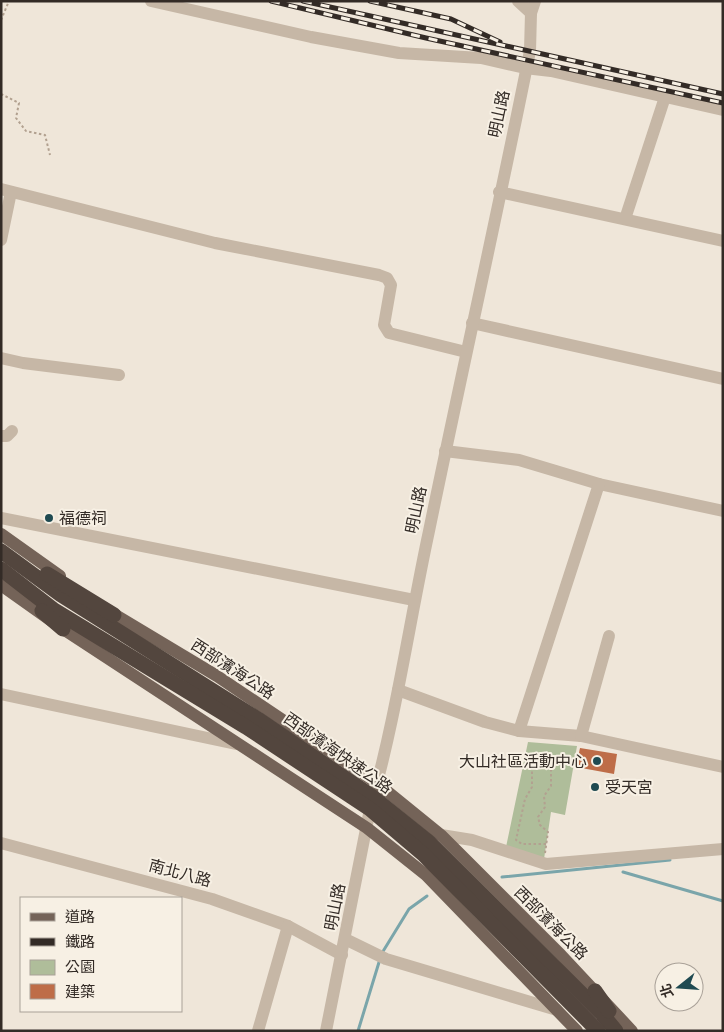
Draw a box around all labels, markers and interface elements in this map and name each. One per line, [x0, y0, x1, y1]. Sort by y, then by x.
street label: 明山路 [483, 88, 515, 140]
street label: 明山路 [400, 484, 432, 536]
place label: 福德祠 [59, 507, 107, 530]
marker: 福德祠 [43, 512, 55, 524]
street label: 西部濱海公路 [186, 633, 280, 705]
street label: 西部濱海快速公路 [279, 707, 397, 799]
place label: 大山社區活動中心 [459, 750, 587, 773]
marker: 大山社區活動中心 [591, 755, 603, 767]
place label: 受天宮 [605, 776, 653, 799]
marker: 受天宮 [589, 781, 601, 793]
street label: 南北八路 [146, 854, 214, 892]
street label: 明山路 [319, 881, 351, 933]
street label: 西部濱海公路 [509, 881, 593, 965]
legend [20, 897, 182, 1012]
text: 道路 [65, 906, 95, 927]
text: 鐵路 [65, 931, 95, 952]
text: 公園 [65, 956, 95, 977]
north arrow [654, 962, 704, 1012]
text: 建築 [65, 981, 95, 1002]
text: 北 [655, 981, 678, 1000]

